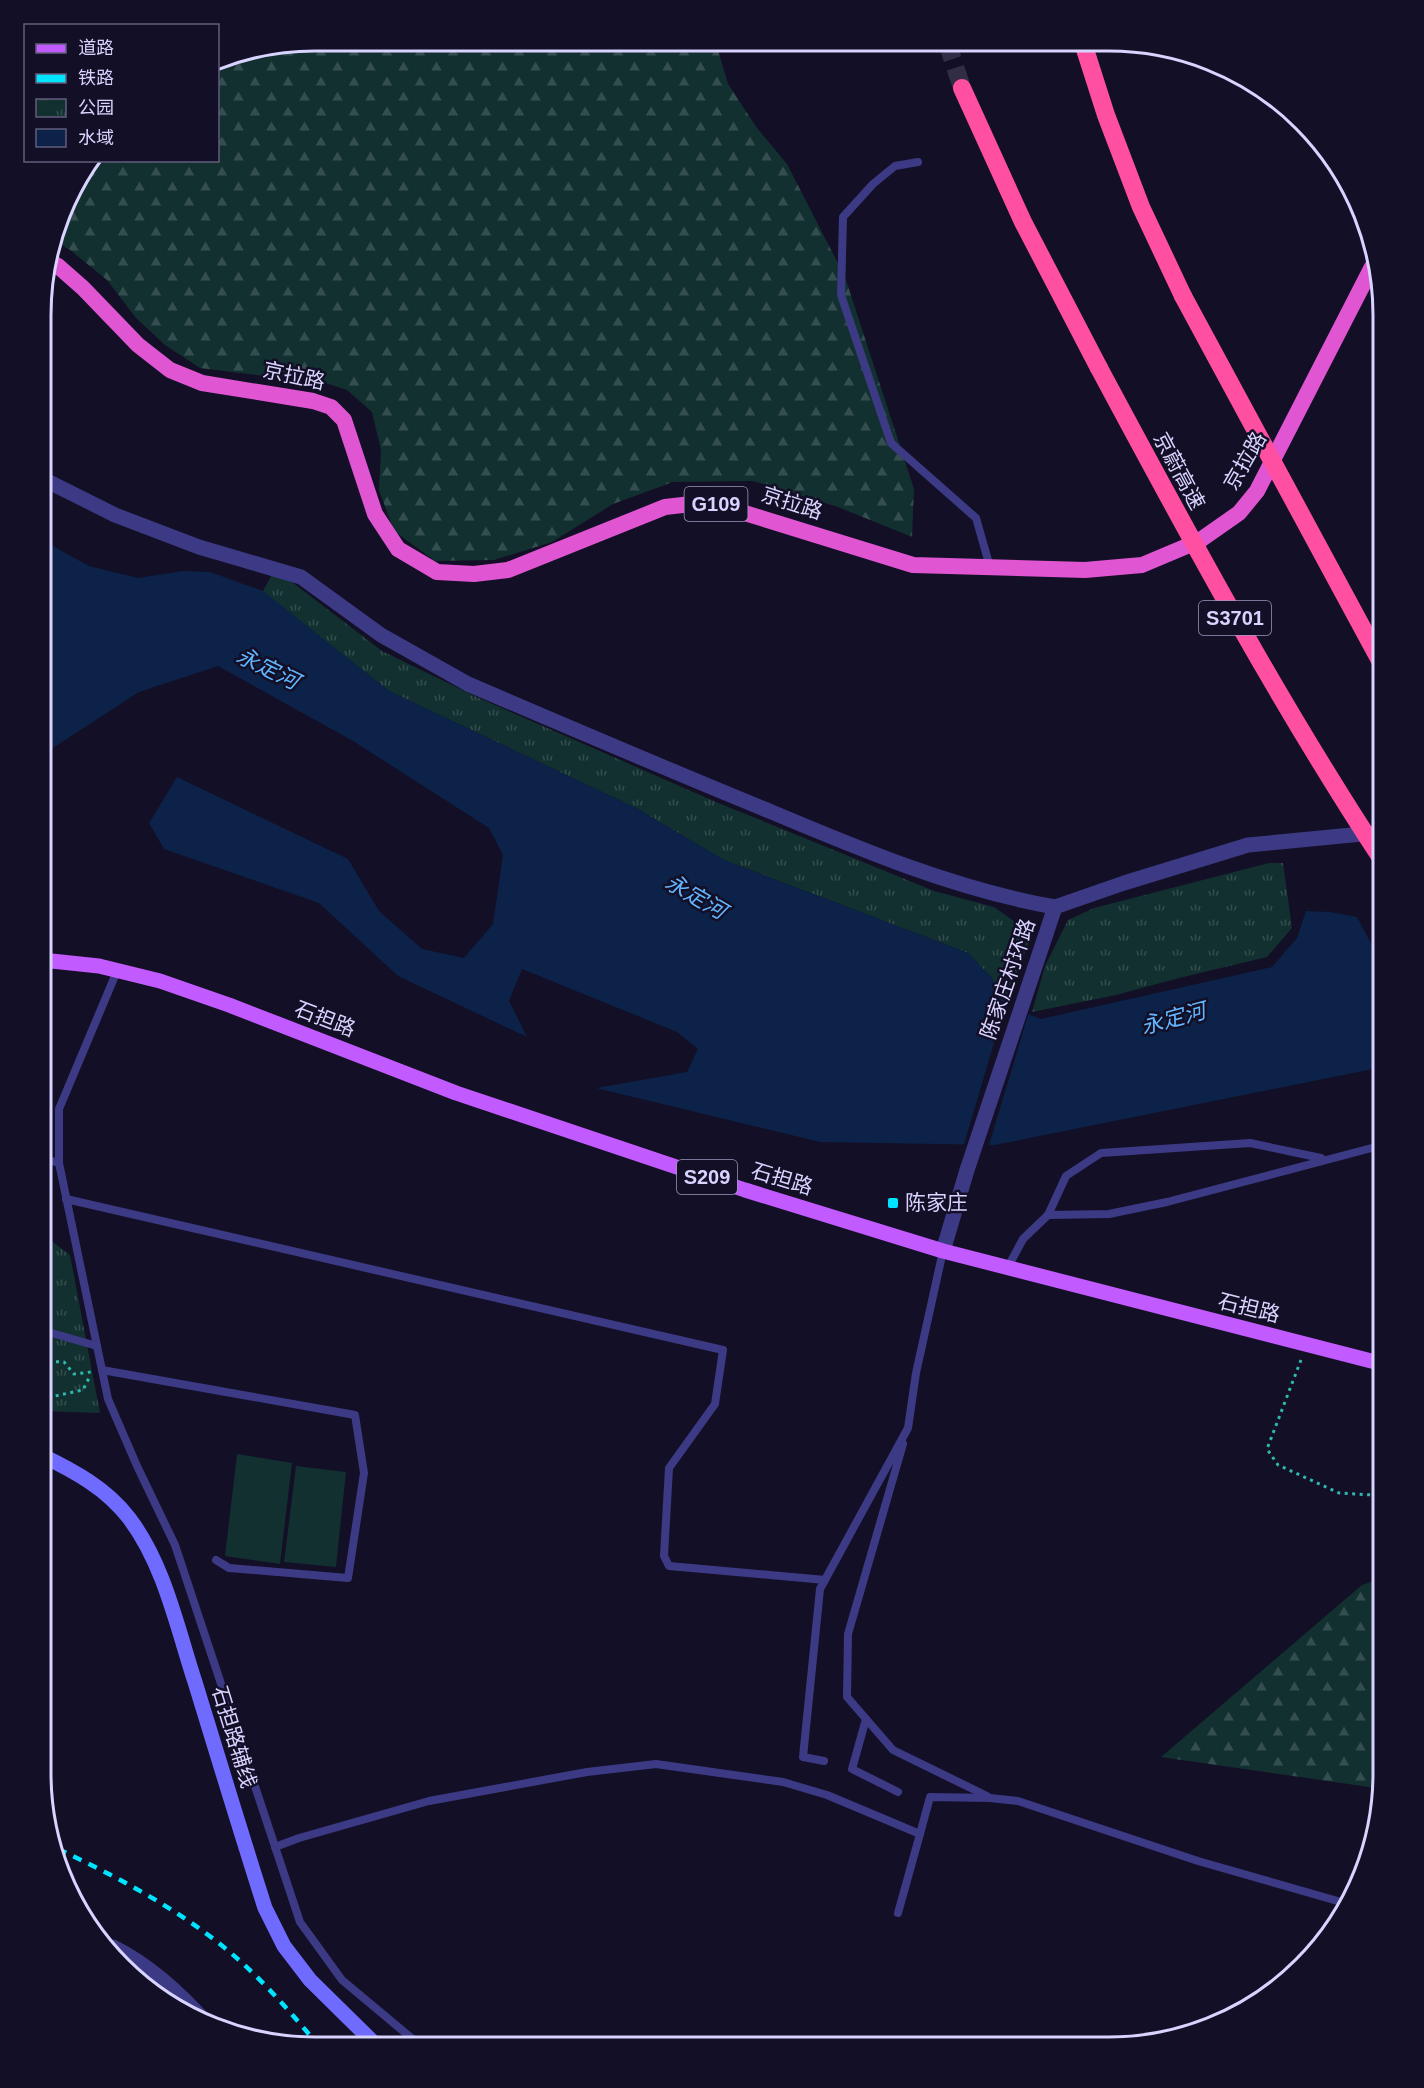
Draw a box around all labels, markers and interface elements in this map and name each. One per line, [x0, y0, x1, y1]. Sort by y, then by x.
legend [24, 24, 219, 162]
text: 道路 [78, 38, 114, 58]
text: 铁路 [78, 68, 114, 88]
text: 公园 [78, 98, 114, 118]
text: 水域 [78, 128, 114, 148]
street label: 京拉路 [261, 358, 327, 393]
street label: 京蔚高速 [1150, 428, 1209, 513]
street label: 京拉路 [1219, 428, 1270, 494]
street label: 京拉路 [759, 482, 826, 523]
road number: G109 [684, 487, 748, 521]
road number: S3701 [1199, 601, 1271, 635]
water label: 永定河 [233, 643, 307, 696]
water label: 永定河 [661, 869, 734, 926]
street label: 陈家庄村环路 [976, 916, 1039, 1042]
street label: 石担路 [292, 997, 359, 1041]
water label: 永定河 [1138, 997, 1212, 1039]
street label: 石担路 [749, 1158, 816, 1199]
road number: S209 [677, 1160, 737, 1194]
place label: 陈家庄 [905, 1191, 968, 1214]
marker: 陈家庄 [886, 1196, 900, 1210]
street label: 石担路 [1216, 1289, 1282, 1326]
street label: 石担路辅线 [208, 1683, 261, 1790]

